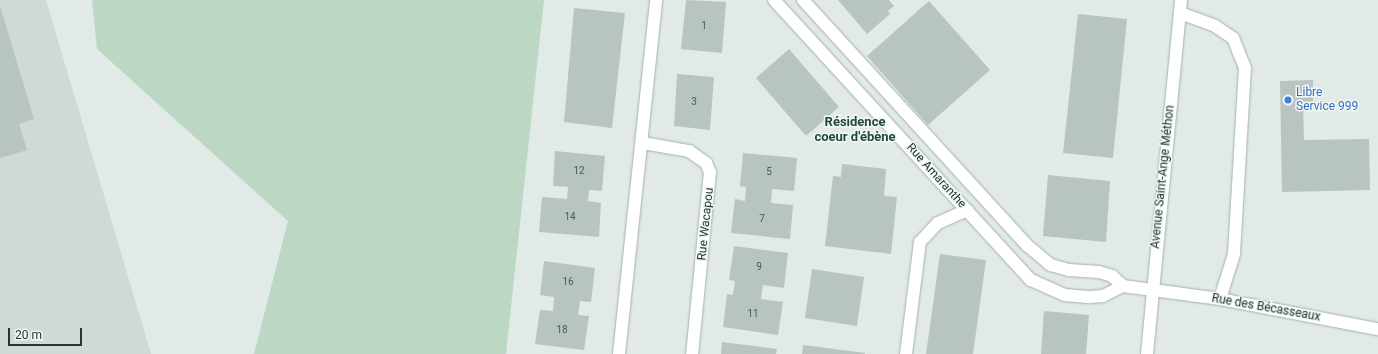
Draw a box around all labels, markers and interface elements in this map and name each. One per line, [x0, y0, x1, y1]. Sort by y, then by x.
house number: 1 [701, 20, 707, 32]
place label: Libre Service 999 [1296, 86, 1358, 114]
marker: Libre Service 999 [1283, 95, 1293, 105]
house number: 3 [691, 96, 697, 108]
street label: Avenue Saint-Ange Méthon [1148, 105, 1178, 249]
district label: Résidence coeur d'ébène [814, 115, 896, 146]
street label: Rue Amaranthe [903, 141, 969, 211]
house number: 12 [573, 165, 585, 177]
house number: 5 [766, 166, 772, 178]
street label: Rue Wacapou [695, 187, 717, 261]
house number: 14 [564, 211, 576, 223]
house number: 7 [759, 213, 765, 225]
house number: 9 [756, 261, 762, 273]
house number: 16 [562, 276, 574, 288]
street label: Rue des Bécasseaux [1211, 291, 1321, 325]
house number: 11 [747, 308, 759, 320]
scale bar [10, 320, 84, 346]
house number: 18 [556, 324, 568, 336]
text: 20 m [15, 328, 42, 342]

